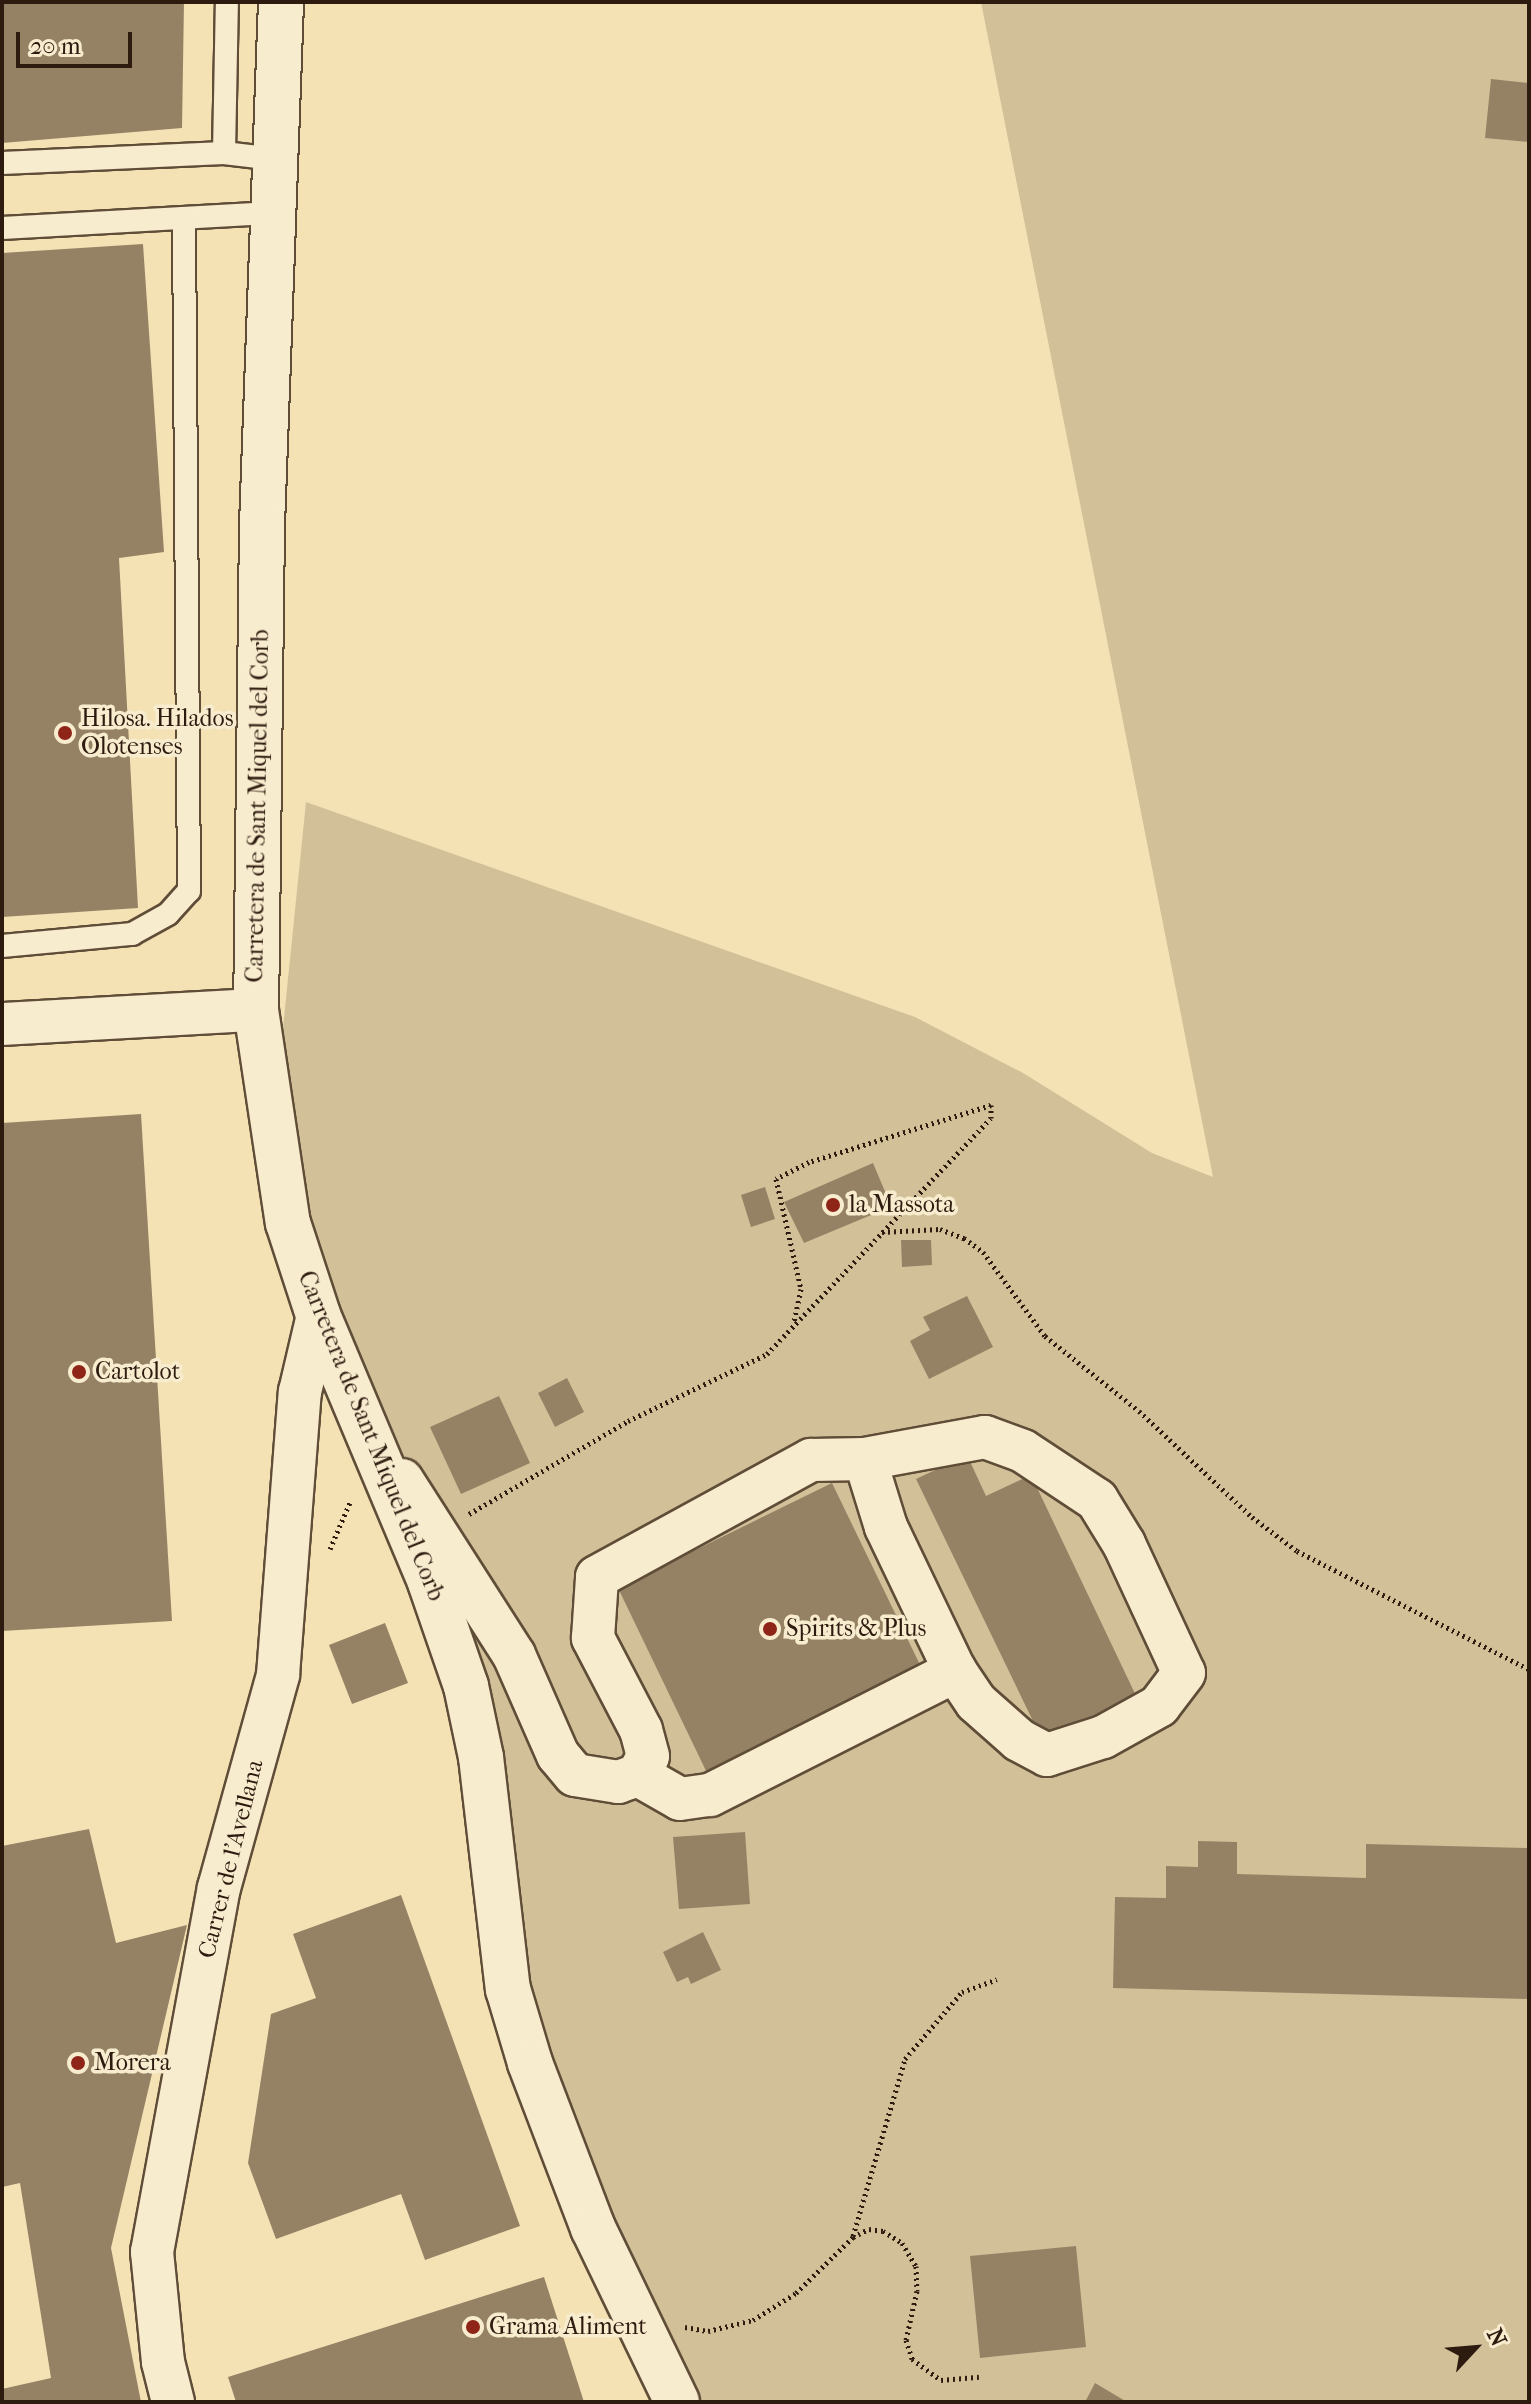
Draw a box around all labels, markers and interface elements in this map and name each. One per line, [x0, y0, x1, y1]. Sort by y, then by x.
scale bar [20, 16, 136, 66]
text: 20 m [30, 32, 81, 60]
street label: Carretera de Sant Miquel del Corb [241, 629, 275, 983]
place label: Hilosa. Hilados Olotenses [81, 705, 234, 761]
marker: Hilosa. Hilados Olotenses [56, 724, 74, 742]
place label: la Massota [849, 1191, 954, 1219]
marker: la Massota [824, 1196, 842, 1214]
street label: Carretera de Sant Miquel del Corb [291, 1267, 451, 1605]
place label: Cartolot [95, 1358, 180, 1386]
marker: Cartolot [70, 1363, 88, 1381]
place label: Spirits & Plus [786, 1615, 926, 1643]
marker: Spirits & Plus [761, 1620, 779, 1638]
street label: Carrer de l'Avellana [192, 1757, 270, 1961]
place label: Morera [94, 2049, 171, 2077]
marker: Morera [69, 2054, 87, 2072]
north arrow [1435, 2308, 1515, 2388]
place label: Grama Aliment [489, 2313, 647, 2341]
marker: Grama Aliment [464, 2318, 482, 2336]
text: N [1481, 2324, 1512, 2351]

